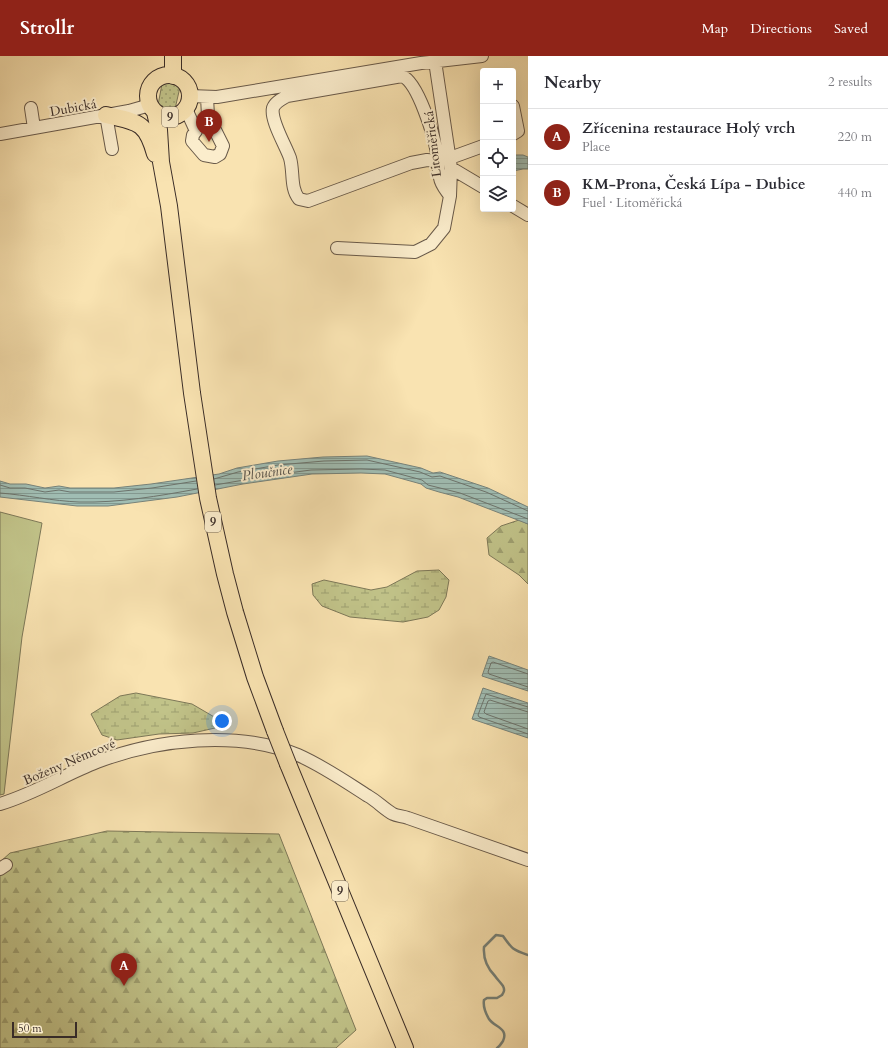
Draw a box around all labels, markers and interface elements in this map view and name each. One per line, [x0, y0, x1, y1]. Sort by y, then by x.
text: Strollr [20, 15, 74, 41]
text: Map [702, 19, 728, 38]
text: Directions [750, 19, 812, 38]
text: Saved [834, 19, 868, 38]
map controls [480, 68, 516, 212]
button: + [480, 68, 516, 104]
text: Nearby [544, 71, 601, 94]
text: 2 results [828, 73, 872, 91]
street label: Dubická [49, 95, 98, 121]
button: − [480, 104, 516, 140]
road number: 9 [162, 107, 178, 127]
pin: B [196, 109, 222, 142]
street label: Litoměřická [420, 109, 446, 178]
text: Zřícenina restaurace Holý vrch [582, 118, 795, 138]
text: A [552, 128, 562, 146]
text: 220 m [838, 128, 872, 146]
text: Place [582, 138, 610, 156]
button: locate [480, 140, 516, 176]
text: KM-Prona, Česká Lípa - Dubice [582, 174, 805, 194]
button: layers [480, 176, 516, 212]
text: B [552, 184, 562, 202]
text: 440 m [838, 184, 872, 202]
text: Fuel · Litoměřická [582, 194, 683, 212]
water label: Ploučnice [241, 459, 294, 485]
road number: 9 [205, 512, 221, 532]
your location [212, 711, 232, 731]
street label: Boženy Němcové [20, 734, 118, 789]
road number: 9 [332, 881, 348, 901]
pin: A [111, 953, 137, 986]
scale bar [12, 1020, 77, 1039]
text: 50 m [18, 1021, 42, 1036]

